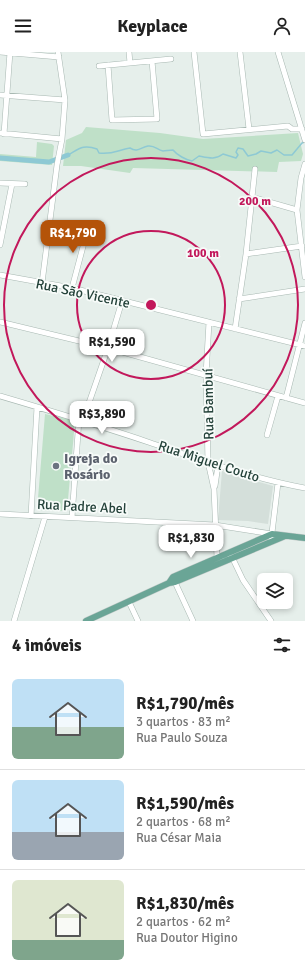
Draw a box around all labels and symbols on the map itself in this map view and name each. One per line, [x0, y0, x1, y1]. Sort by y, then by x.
text: 200 m [239, 194, 271, 209]
pin: R$1,790 [36, 220, 110, 254]
text: 100 m [187, 246, 219, 261]
street label: Rua São Vicente [34, 275, 132, 312]
centre of rings [144, 298, 158, 312]
pin: R$1,590 [75, 329, 149, 363]
street label: Rua Bambuí [199, 368, 218, 440]
pin: R$3,890 [65, 401, 139, 435]
street label: Rua Miguel Couto [156, 437, 262, 486]
place label: Igreja do Rosário [64, 450, 118, 483]
marker: Igreja do Rosário [51, 461, 61, 471]
street label: Rua Padre Abel [37, 496, 127, 517]
pin: R$1,830 [154, 525, 228, 559]

